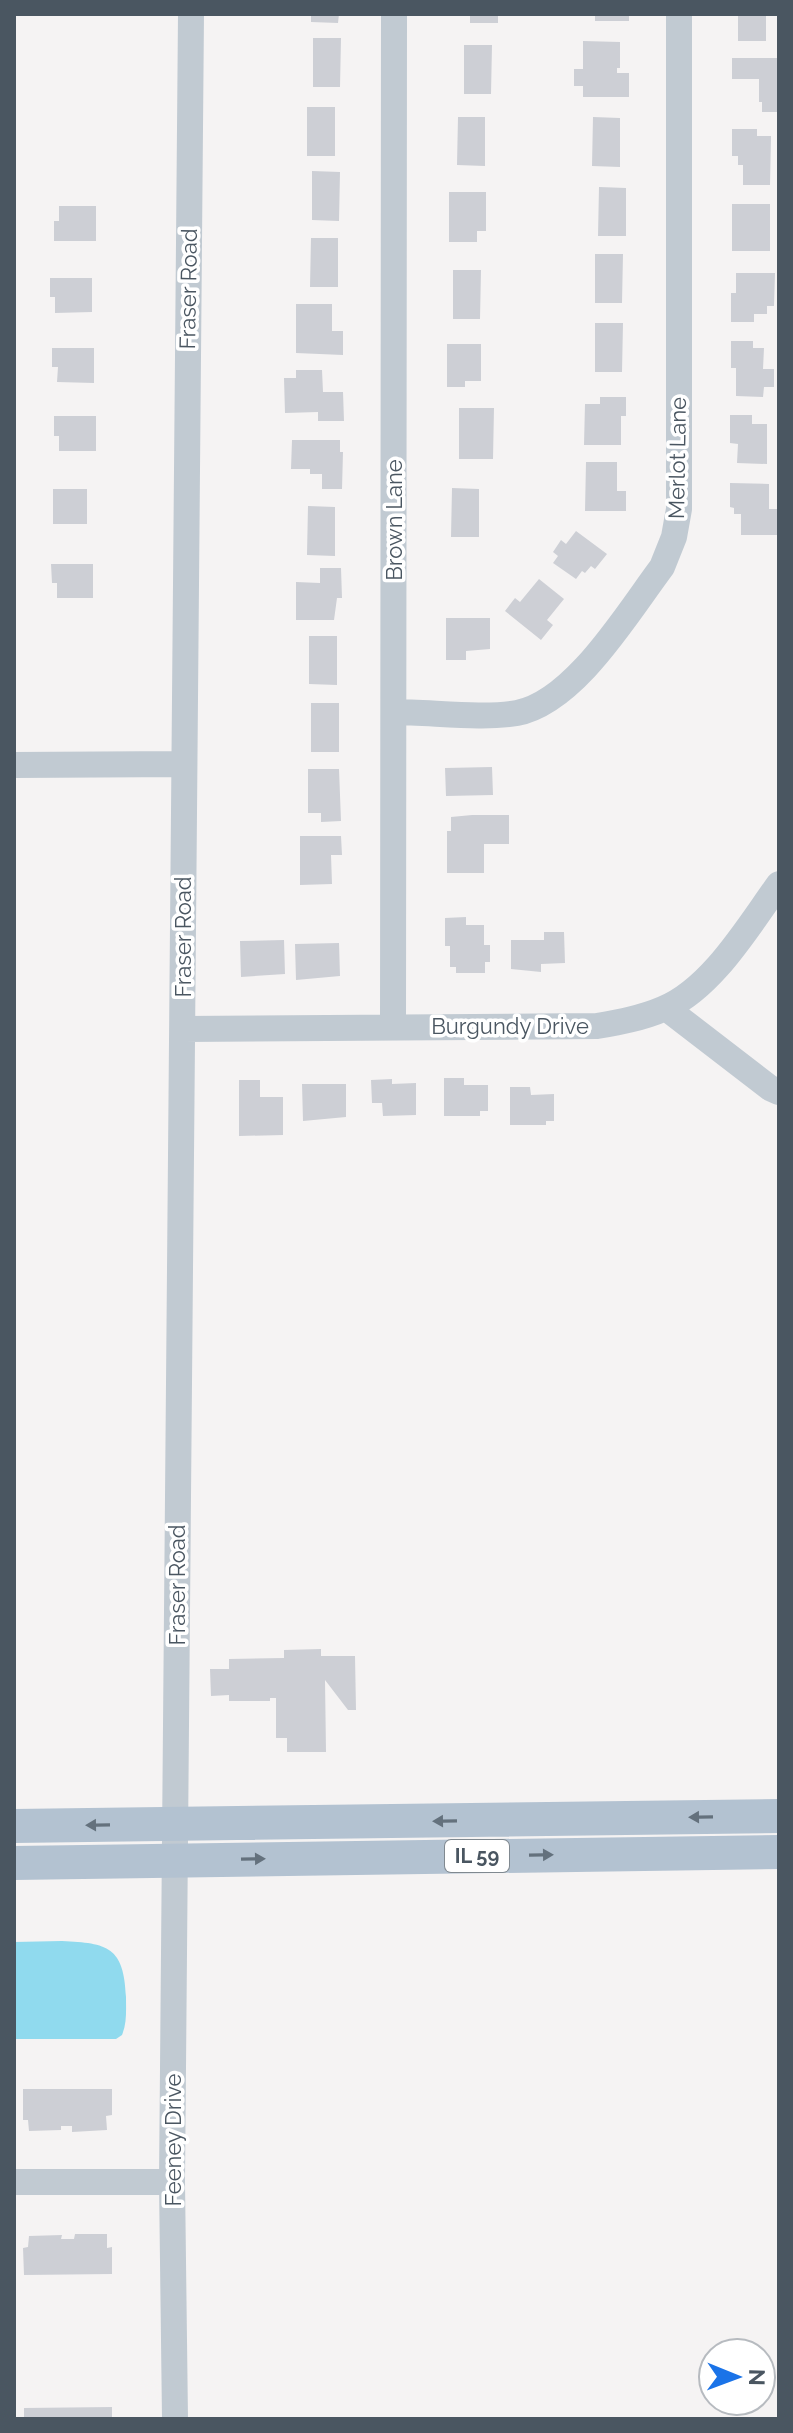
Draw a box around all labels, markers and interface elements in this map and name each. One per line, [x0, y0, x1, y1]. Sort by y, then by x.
street label: Fraser Road [174, 228, 202, 350]
street label: Merlot Lane [663, 397, 691, 519]
street label: Brown Lane [381, 459, 407, 581]
street label: Fraser Road [170, 877, 196, 997]
street label: Burgundy Drive [431, 1013, 589, 1039]
street label: Fraser Road [164, 1525, 190, 1645]
one-way arrow [688, 1811, 713, 1823]
one-way arrow [432, 1815, 457, 1827]
one-way arrow [85, 1819, 110, 1831]
road number: IL 59 [445, 1840, 509, 1872]
one-way arrow [529, 1849, 554, 1861]
one-way arrow [241, 1853, 266, 1865]
street label: Feeney Drive [160, 2073, 186, 2206]
north arrow [697, 2337, 777, 2417]
text: N [744, 2369, 770, 2386]

